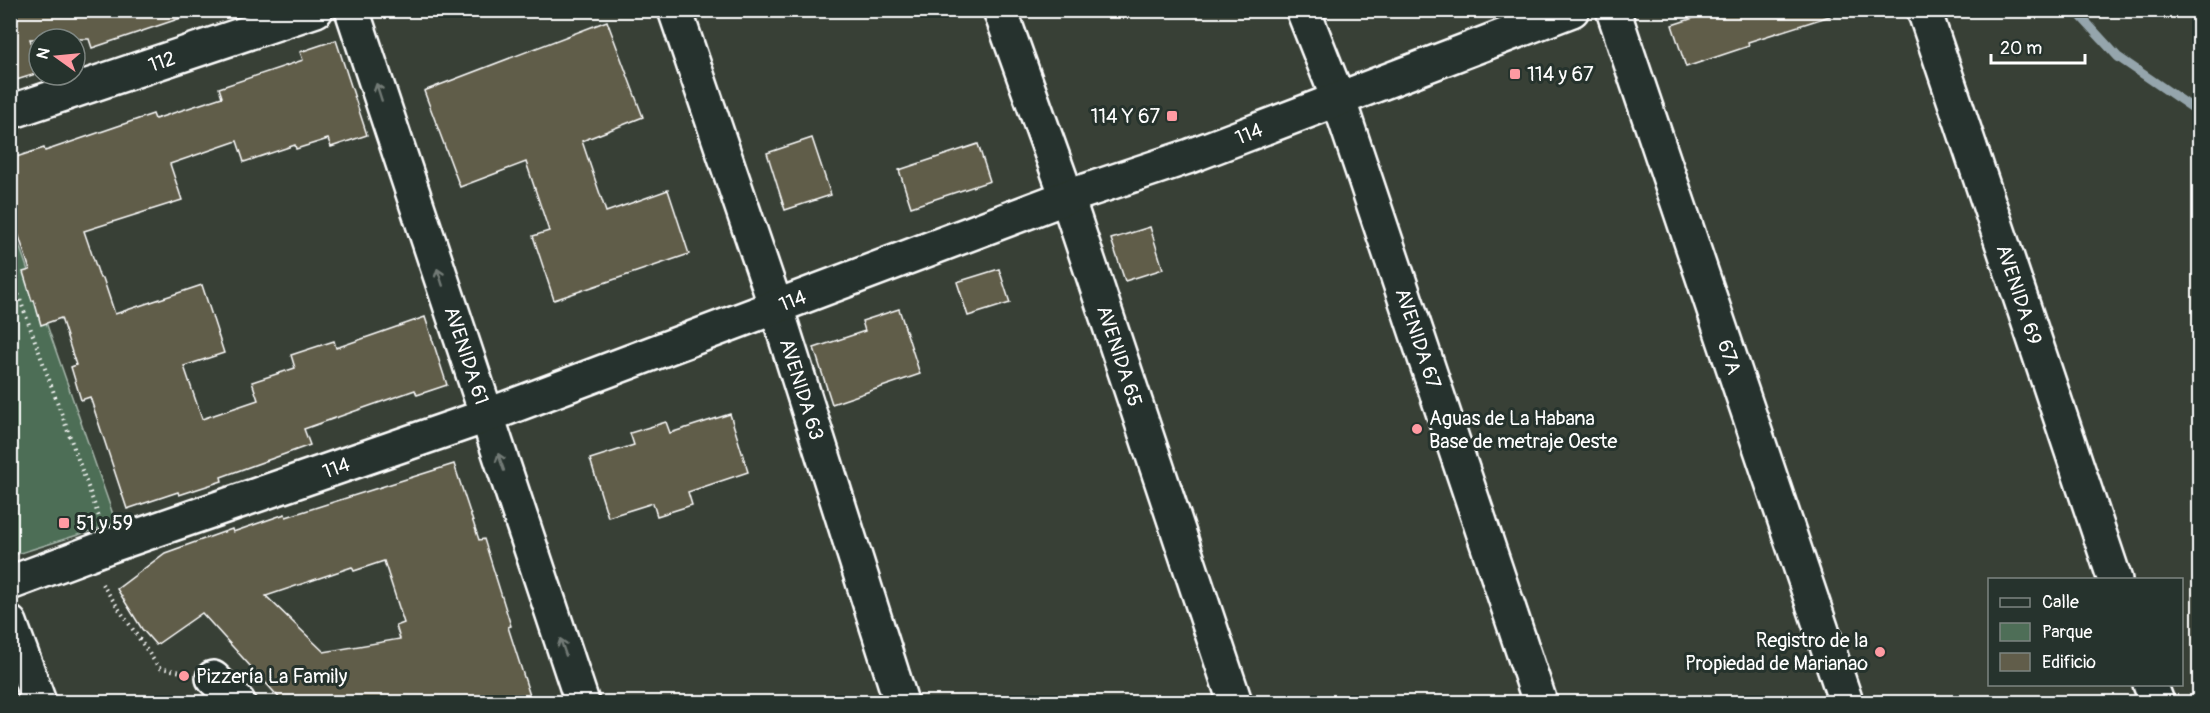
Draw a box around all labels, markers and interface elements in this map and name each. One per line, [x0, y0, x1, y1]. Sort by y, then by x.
north arrow [27, 27, 87, 87]
scale bar [1991, 27, 2086, 65]
text: 20 m [2000, 37, 2042, 60]
text: N [32, 45, 55, 61]
street label: 112 [145, 46, 179, 78]
place label: 114 y 67 [1527, 62, 1594, 87]
marker: 114 y 67 [1508, 67, 1522, 81]
one-way arrow [372, 83, 383, 102]
place label: 114 Y 67 [1090, 104, 1160, 129]
marker: 114 Y 67 [1165, 109, 1179, 123]
street label: 114 [1232, 117, 1267, 151]
street label: AVENIDA 69 [1990, 241, 2047, 348]
one-way arrow [434, 268, 445, 287]
street label: 114 [775, 284, 810, 317]
street label: AVENIDA 67 [1389, 285, 1446, 392]
street label: AVENIDA 65 [1091, 302, 1148, 410]
street label: AVENIDA 61 [438, 303, 494, 408]
street label: AVENIDA 63 [774, 336, 829, 443]
street label: 67A [1712, 336, 1747, 378]
place label: Aguas de La Habana Base de metraje Oeste [1429, 406, 1617, 454]
marker: Aguas de La Habana Base de metraje Oeste [1410, 422, 1424, 436]
street label: 114 [319, 452, 354, 484]
one-way arrow [495, 453, 506, 472]
place label: 51 y 59 [76, 511, 133, 536]
marker: 51 y 59 [57, 516, 71, 530]
legend [1988, 578, 2183, 686]
text: Calle [2042, 591, 2079, 614]
text: Parque [2042, 621, 2092, 644]
place label: Registro de la Propiedad de Marianao [1685, 628, 1868, 676]
one-way arrow [557, 638, 568, 657]
marker: Registro de la Propiedad de Marianao [1873, 645, 1887, 659]
text: Edificio [2042, 651, 2096, 674]
place label: Pizzería La Family [196, 664, 348, 689]
marker: Pizzería La Family [177, 669, 191, 683]

